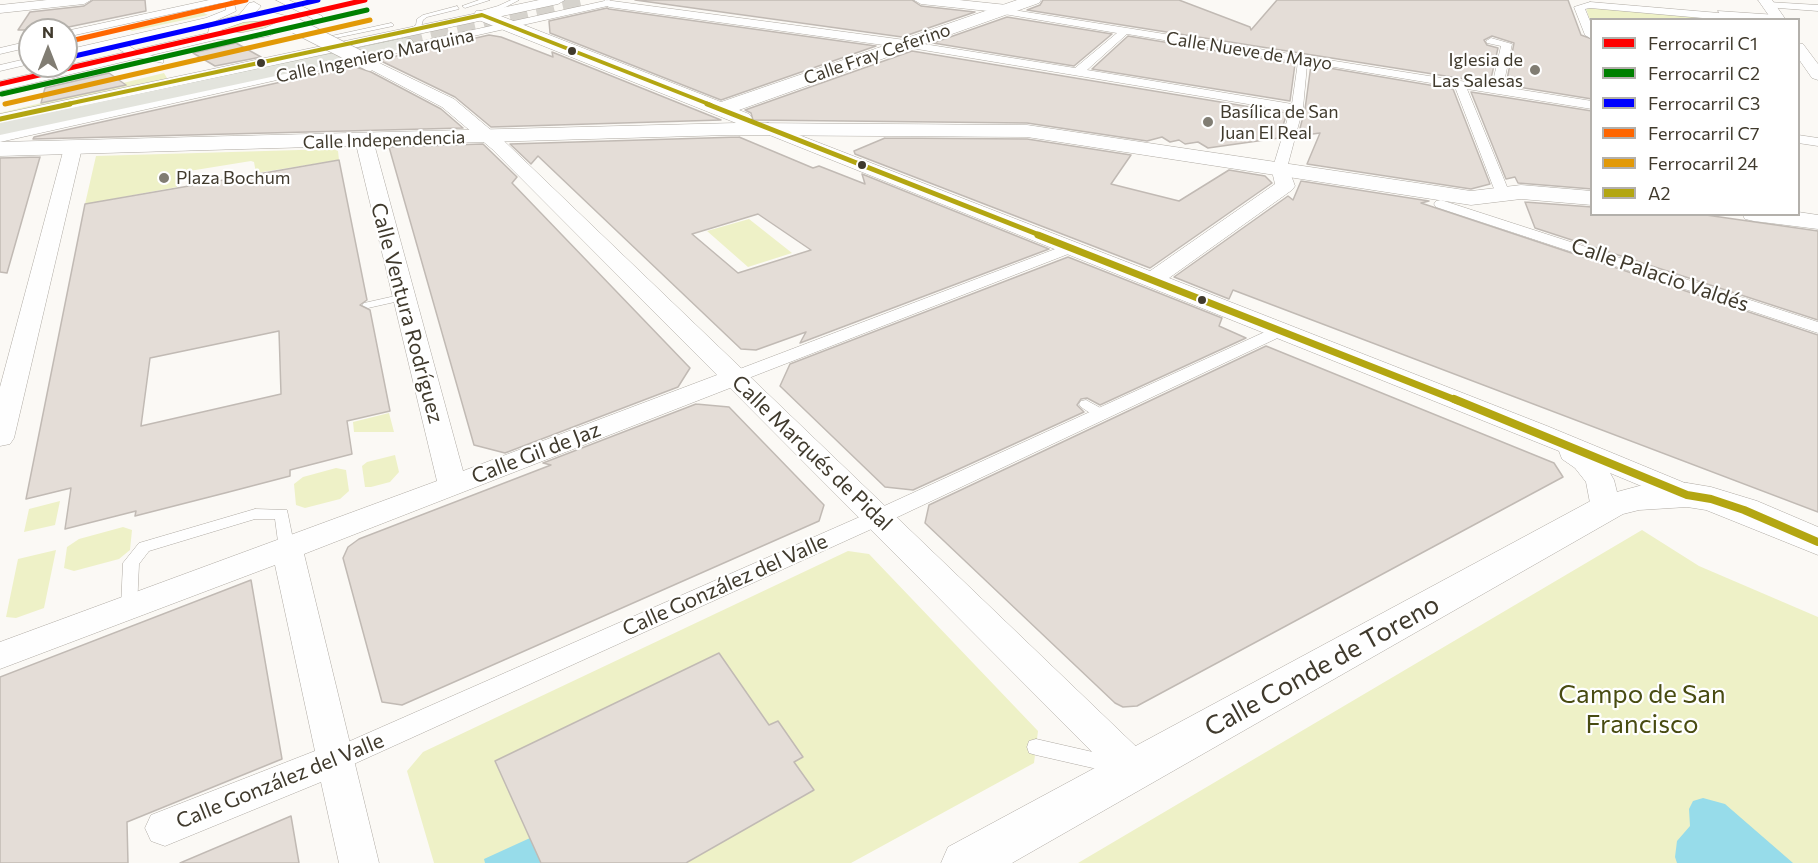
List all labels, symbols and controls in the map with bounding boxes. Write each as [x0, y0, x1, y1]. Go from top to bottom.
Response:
north arrow [18, 18, 78, 78]
legend [1590, 18, 1800, 216]
street label: Calle Fray Ceferino [801, 19, 953, 89]
text: N [42, 22, 54, 41]
street label: Calle Ingeniero Marquina [274, 24, 476, 88]
street label: Calle Nueve de Mayo [1164, 27, 1334, 75]
text: Ferrocarril C1 [1648, 32, 1758, 54]
unlabelled marker [566, 45, 578, 57]
place label: Iglesia de Las Salesas [1432, 49, 1523, 92]
unlabelled marker [255, 57, 267, 69]
text: Ferrocarril C2 [1648, 62, 1760, 84]
marker: Iglesia de Las Salesas [1528, 63, 1542, 77]
text: Ferrocarril C3 [1648, 92, 1760, 114]
place label: Basílica de San Juan El Real [1220, 101, 1338, 144]
marker: Basílica de San Juan El Real [1201, 115, 1215, 129]
text: Ferrocarril C7 [1648, 122, 1759, 144]
street label: Calle Independencia [302, 126, 466, 154]
text: Ferrocarril 24 [1648, 152, 1758, 174]
unlabelled marker [856, 159, 868, 171]
place label: Plaza Bochum [176, 167, 290, 189]
marker: Plaza Bochum [157, 171, 171, 185]
text: A2 [1648, 182, 1670, 204]
street label: Calle Ventura Rodríguez [365, 200, 449, 426]
street label: Calle Palacio Valdés [1568, 233, 1752, 317]
unlabelled marker [1196, 294, 1208, 306]
street label: Calle Marqués de Pidal [727, 370, 897, 536]
street label: Calle Gil de Jaz [468, 417, 604, 489]
street label: Calle González del Valle [619, 528, 831, 642]
street label: Calle Conde de Toreno [1199, 589, 1445, 743]
park label: Campo de San Francisco [1558, 678, 1726, 740]
street label: Calle González del Valle [172, 728, 388, 834]

